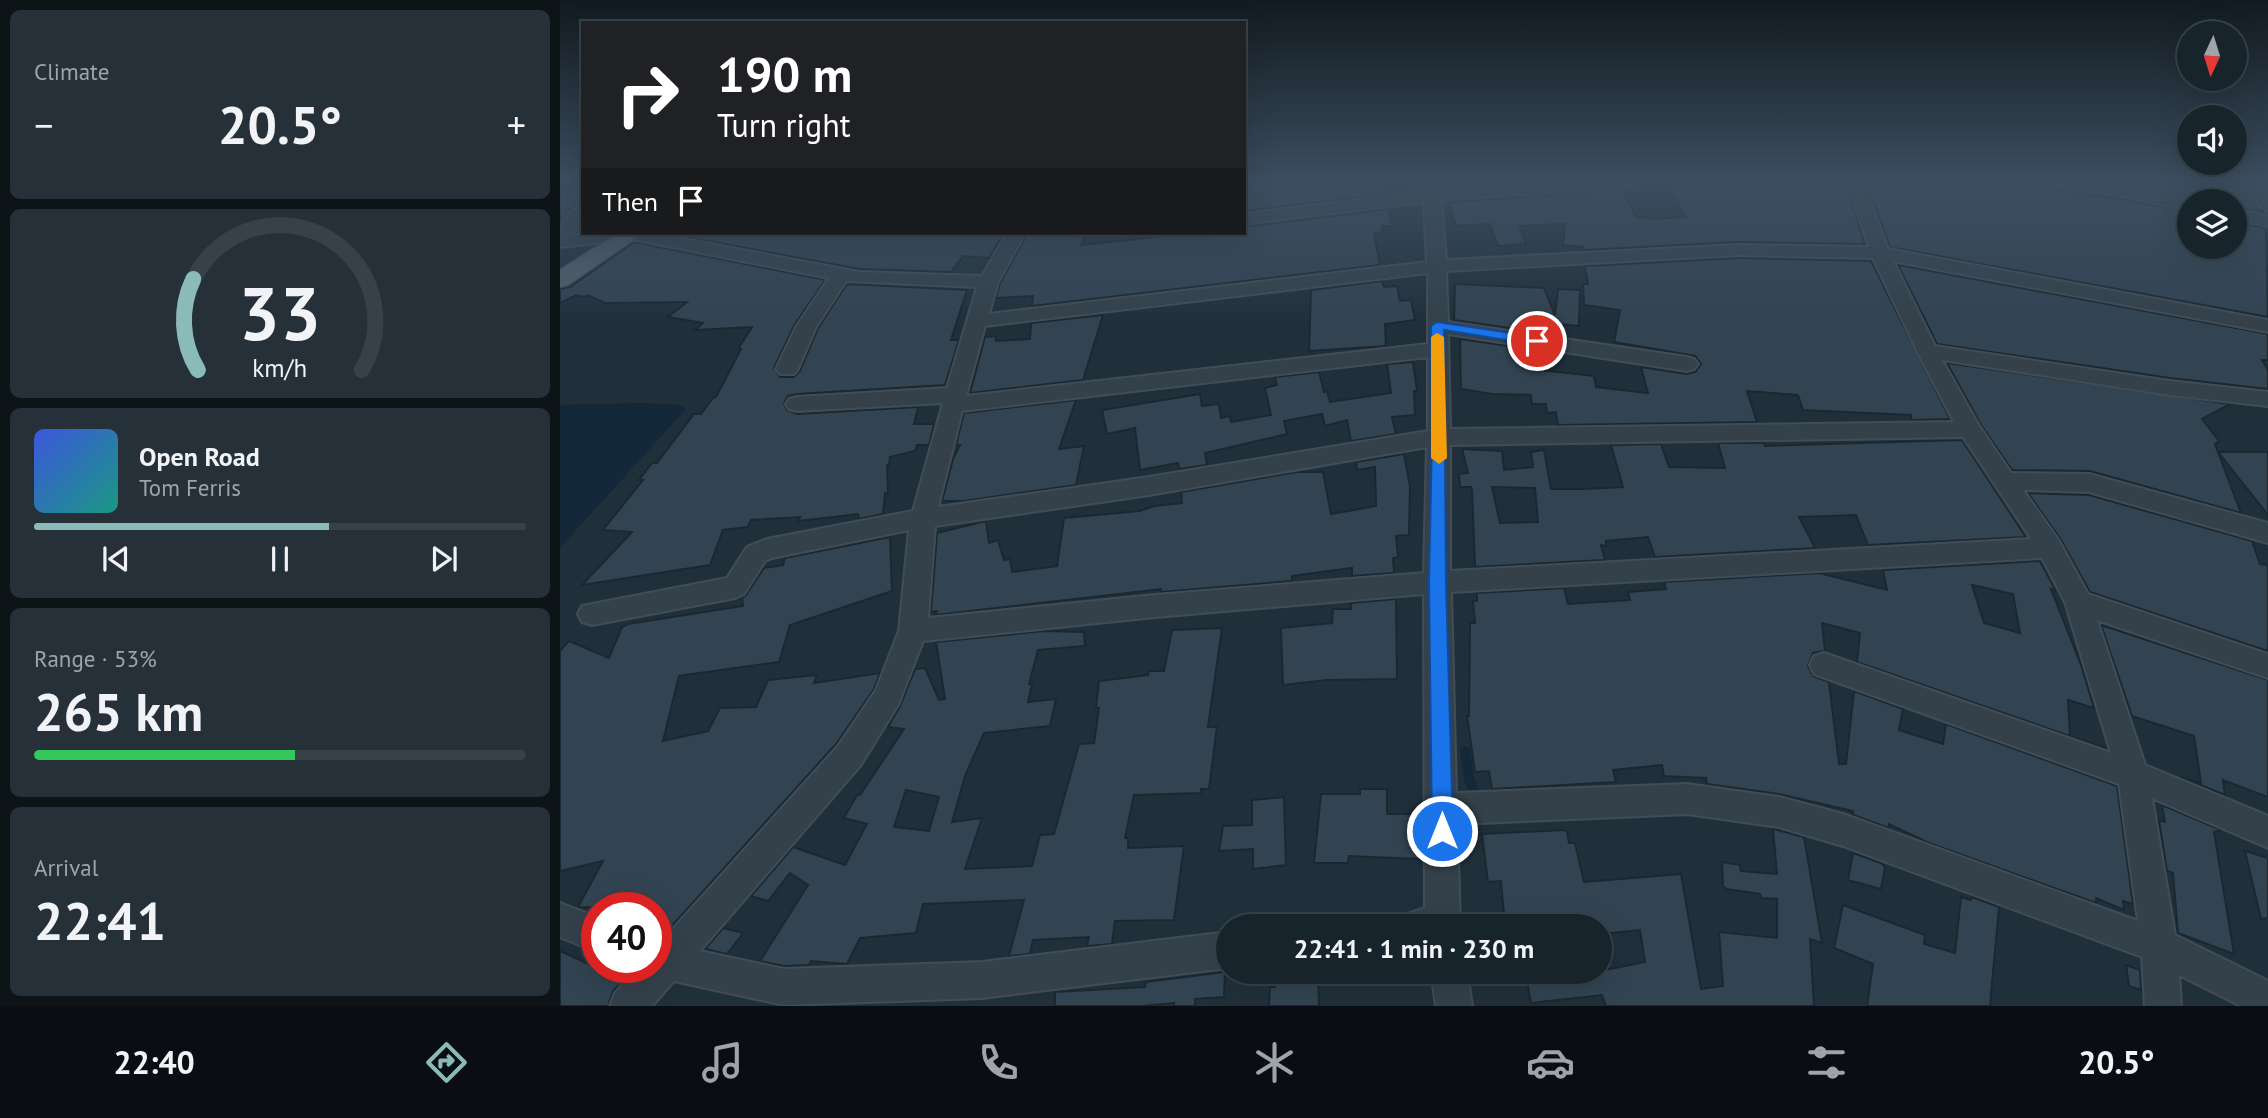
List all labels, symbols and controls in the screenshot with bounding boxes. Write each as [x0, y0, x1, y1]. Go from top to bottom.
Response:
north arrow [2177, 21, 2247, 91]
map controls [2177, 21, 2247, 259]
text: 190 m [717, 42, 852, 106]
icon: right [602, 49, 693, 140]
text: Climate [34, 57, 109, 86]
text: 20.5° [218, 91, 342, 158]
text: − [34, 100, 53, 149]
text: + [507, 100, 526, 149]
text: Turn right [717, 104, 851, 146]
button: sound [2177, 105, 2247, 175]
icon: arrive [672, 182, 710, 220]
text: Then [602, 185, 658, 218]
button: layers [2177, 189, 2247, 259]
text: 33 [239, 266, 321, 360]
pin [1507, 311, 1567, 371]
icon: arrive [1518, 322, 1556, 360]
text: km/h [253, 352, 307, 384]
text: Open Road [139, 440, 260, 473]
text: Tom Ferris [139, 473, 241, 502]
icon: previous [97, 540, 135, 578]
icon: pause [261, 540, 299, 578]
icon: next [425, 540, 463, 578]
text: Range · 53% [34, 644, 157, 673]
text: 265 km [34, 678, 203, 745]
position arrow [1405, 794, 1479, 868]
text: Arrival [34, 853, 98, 882]
text: 22:41 [34, 887, 166, 954]
speed limit sign: 40 [581, 892, 672, 983]
text: 22:41 · 1 min · 230 m [1294, 932, 1534, 965]
icon: directions [422, 1038, 471, 1087]
icon: music [698, 1038, 747, 1087]
icon: phone [974, 1038, 1023, 1087]
icon: climate [1250, 1038, 1299, 1087]
icon: car [1526, 1038, 1575, 1087]
icon: filters [1802, 1038, 1851, 1087]
text: 22:40 [114, 1041, 195, 1083]
text: 20.5° [2078, 1041, 2154, 1083]

